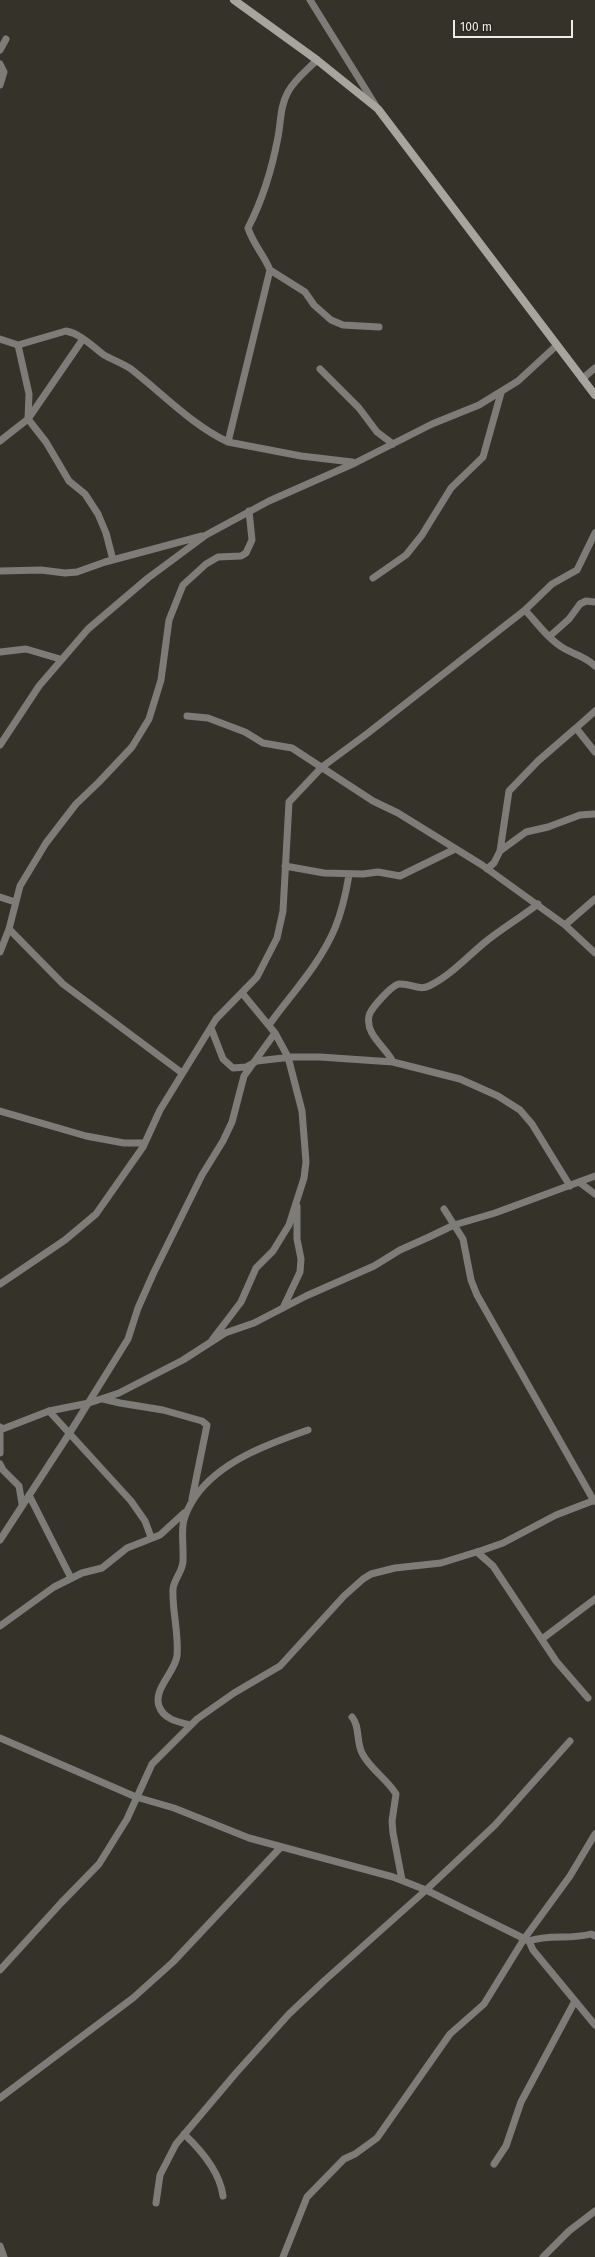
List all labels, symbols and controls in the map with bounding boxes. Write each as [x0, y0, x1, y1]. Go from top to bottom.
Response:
scale bar [455, 12, 575, 38]
text: 100 m [460, 20, 492, 34]

